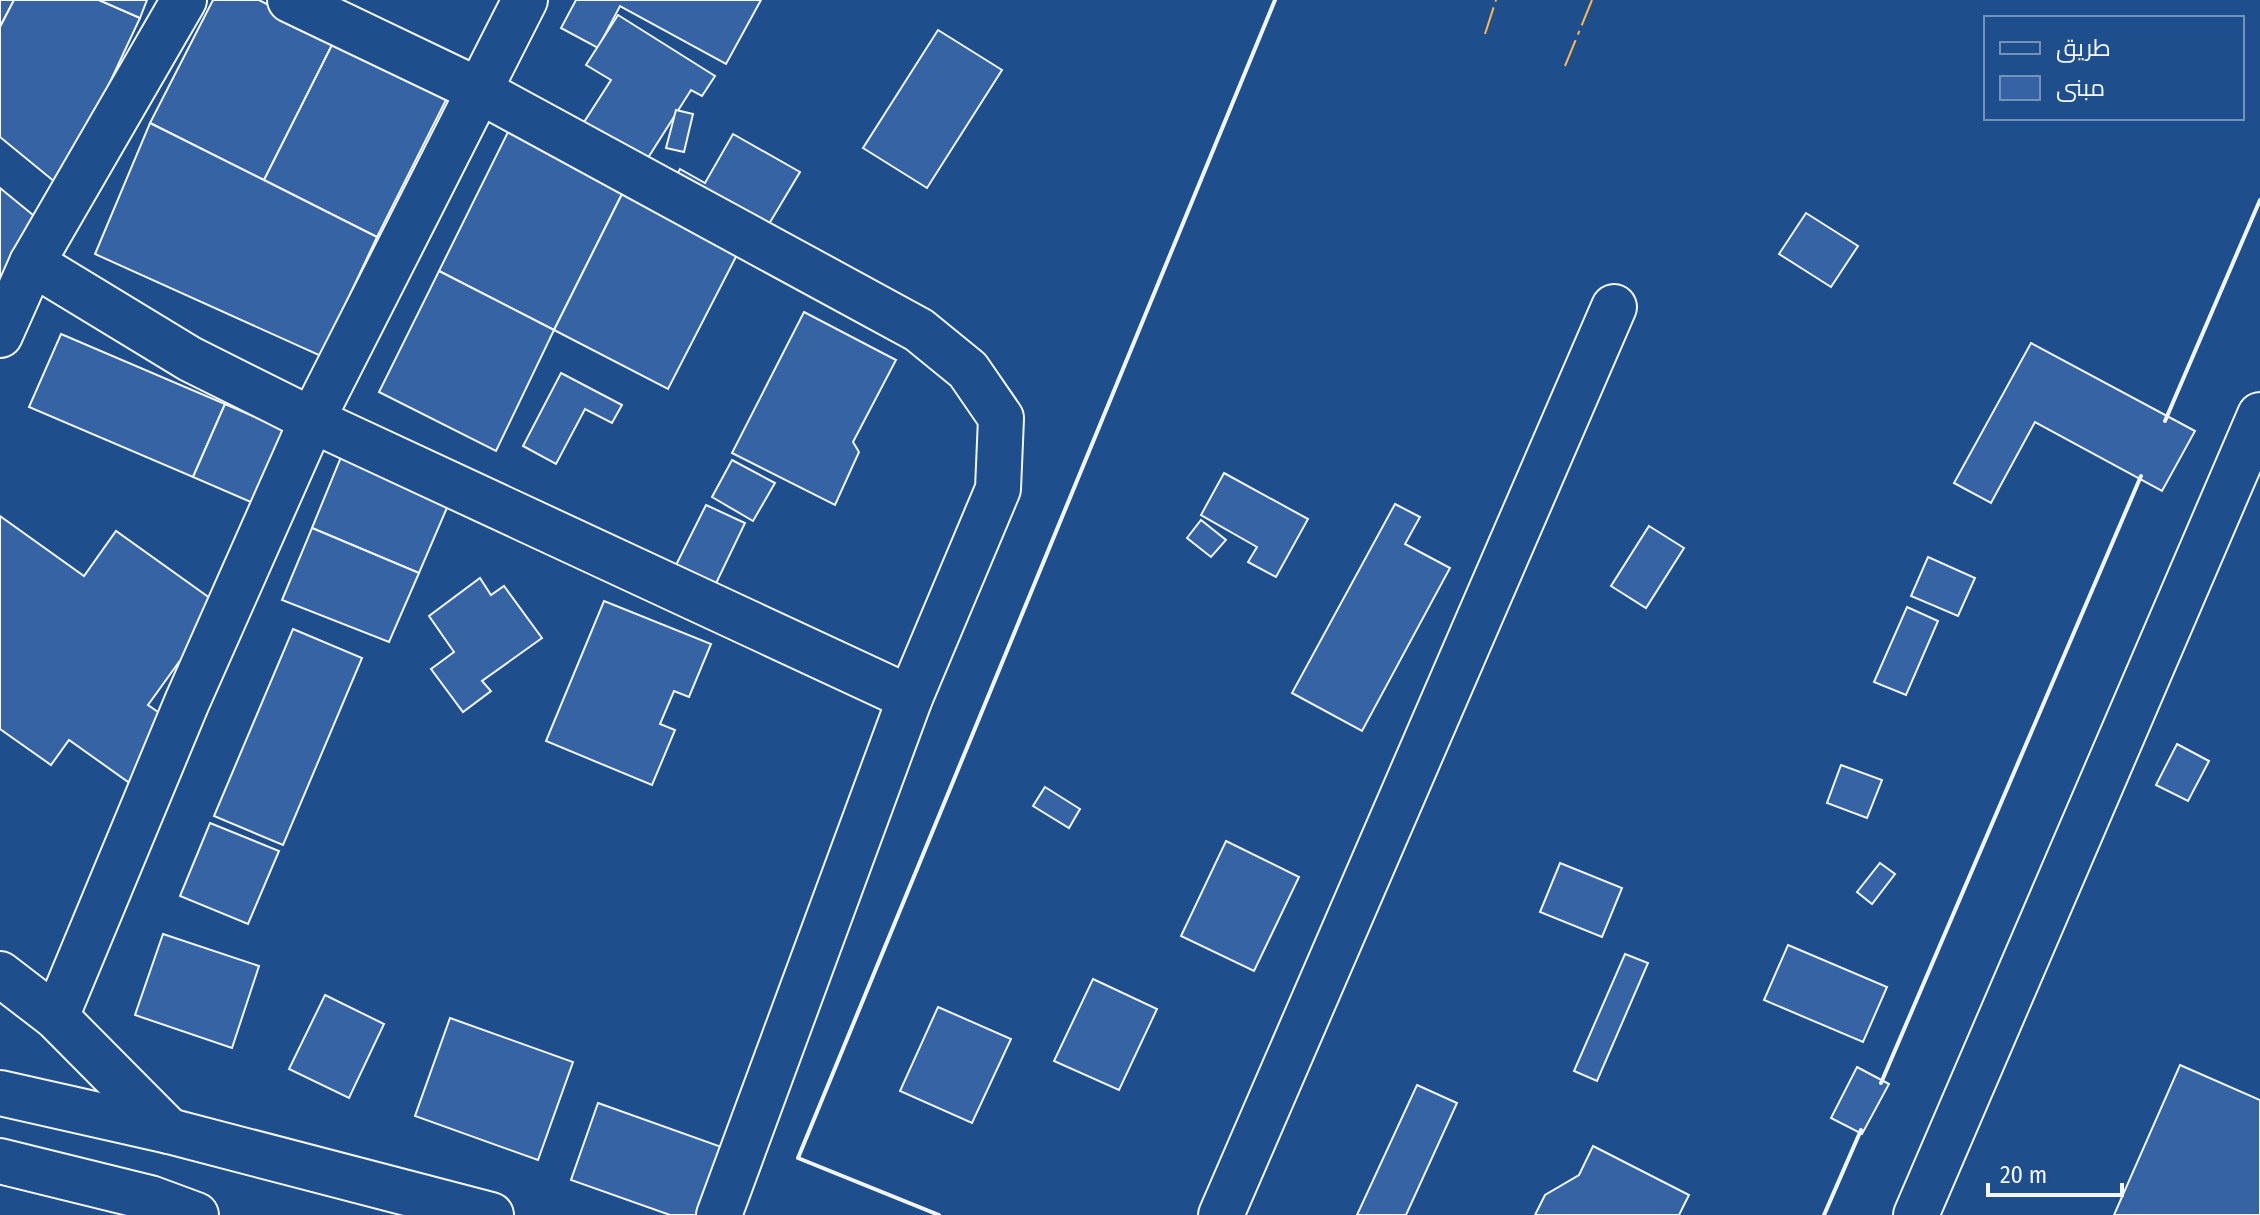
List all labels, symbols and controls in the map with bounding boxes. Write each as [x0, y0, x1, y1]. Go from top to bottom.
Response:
legend [1984, 16, 2244, 120]
text: طريق [2056, 34, 2111, 63]
text: مبنى [2056, 74, 2105, 102]
scale bar [1988, 1147, 2122, 1197]
text: 20 m [2000, 1161, 2047, 1189]

